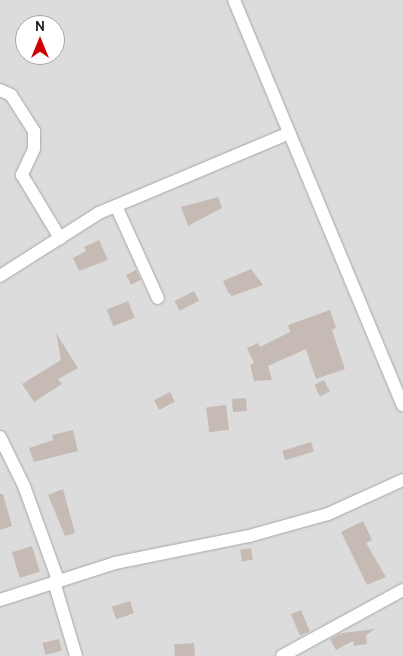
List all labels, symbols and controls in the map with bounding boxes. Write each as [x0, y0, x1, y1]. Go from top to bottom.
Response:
north arrow [15, 15, 65, 65]
text: N [35, 17, 45, 35]

